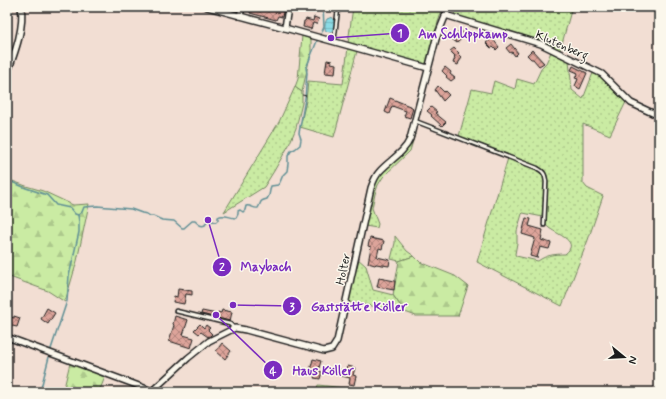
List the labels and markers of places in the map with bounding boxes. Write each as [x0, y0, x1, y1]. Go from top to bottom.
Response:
callout: Am Schlippkamp [390, 21, 516, 46]
callout: Maybach [212, 254, 299, 279]
callout: Gaststätte Köller [282, 294, 415, 319]
callout: Haus Köller [263, 358, 362, 383]

